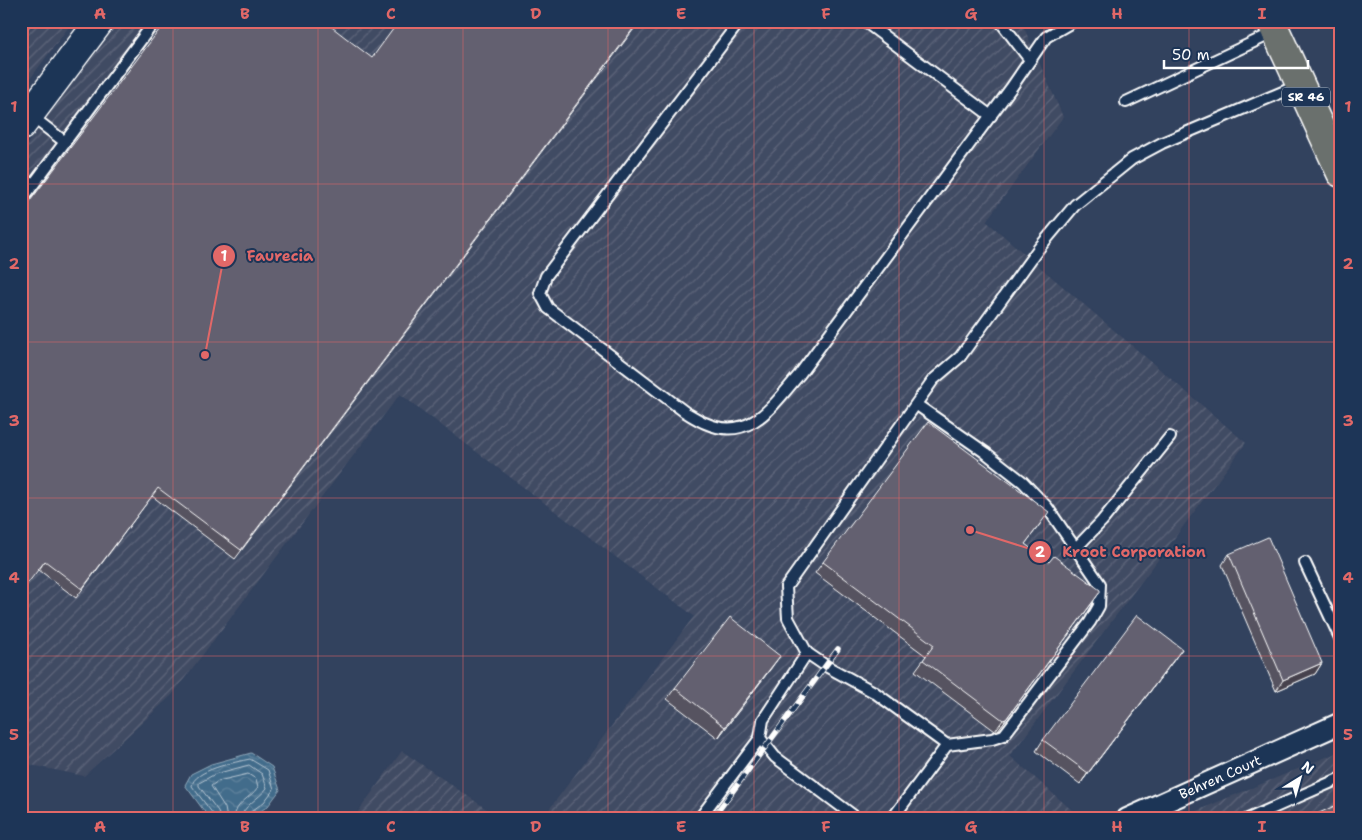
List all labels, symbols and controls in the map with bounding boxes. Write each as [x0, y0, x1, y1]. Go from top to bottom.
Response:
text: A [94, 3, 106, 24]
text: B [240, 3, 250, 24]
text: C [386, 3, 396, 24]
text: D [530, 3, 542, 24]
text: E [676, 3, 686, 24]
text: F [821, 3, 831, 24]
text: G [965, 3, 978, 24]
text: H [1111, 3, 1123, 24]
text: I [1258, 3, 1267, 24]
scale bar [1164, 38, 1308, 70]
text: 50 m [1172, 45, 1210, 65]
road number: SR 46 [1282, 88, 1330, 106]
text: 1 [10, 96, 18, 117]
text: 1 [1344, 96, 1352, 117]
callout: Faurecia [211, 241, 323, 271]
text: 1 [221, 246, 228, 266]
text: Faurecia [247, 246, 314, 266]
text: 2 [8, 253, 20, 274]
text: 2 [1342, 253, 1354, 274]
text: 3 [8, 410, 20, 431]
text: 3 [1342, 410, 1354, 431]
callout: Kroot Corporation [1027, 537, 1216, 567]
text: 2 [1035, 542, 1046, 562]
text: Kroot Corporation [1062, 542, 1206, 562]
text: 4 [8, 567, 20, 588]
text: 4 [1342, 567, 1354, 588]
text: 5 [9, 724, 19, 745]
text: 5 [1343, 724, 1353, 745]
street label: Behren Court [1176, 751, 1264, 803]
north arrow [1274, 752, 1324, 802]
text: N [1298, 757, 1318, 778]
text: A [94, 816, 106, 837]
text: B [240, 816, 250, 837]
text: C [386, 816, 396, 837]
text: D [530, 816, 542, 837]
text: E [676, 816, 686, 837]
text: F [821, 816, 831, 837]
text: G [965, 816, 978, 837]
text: H [1111, 816, 1123, 837]
text: I [1258, 816, 1267, 837]

